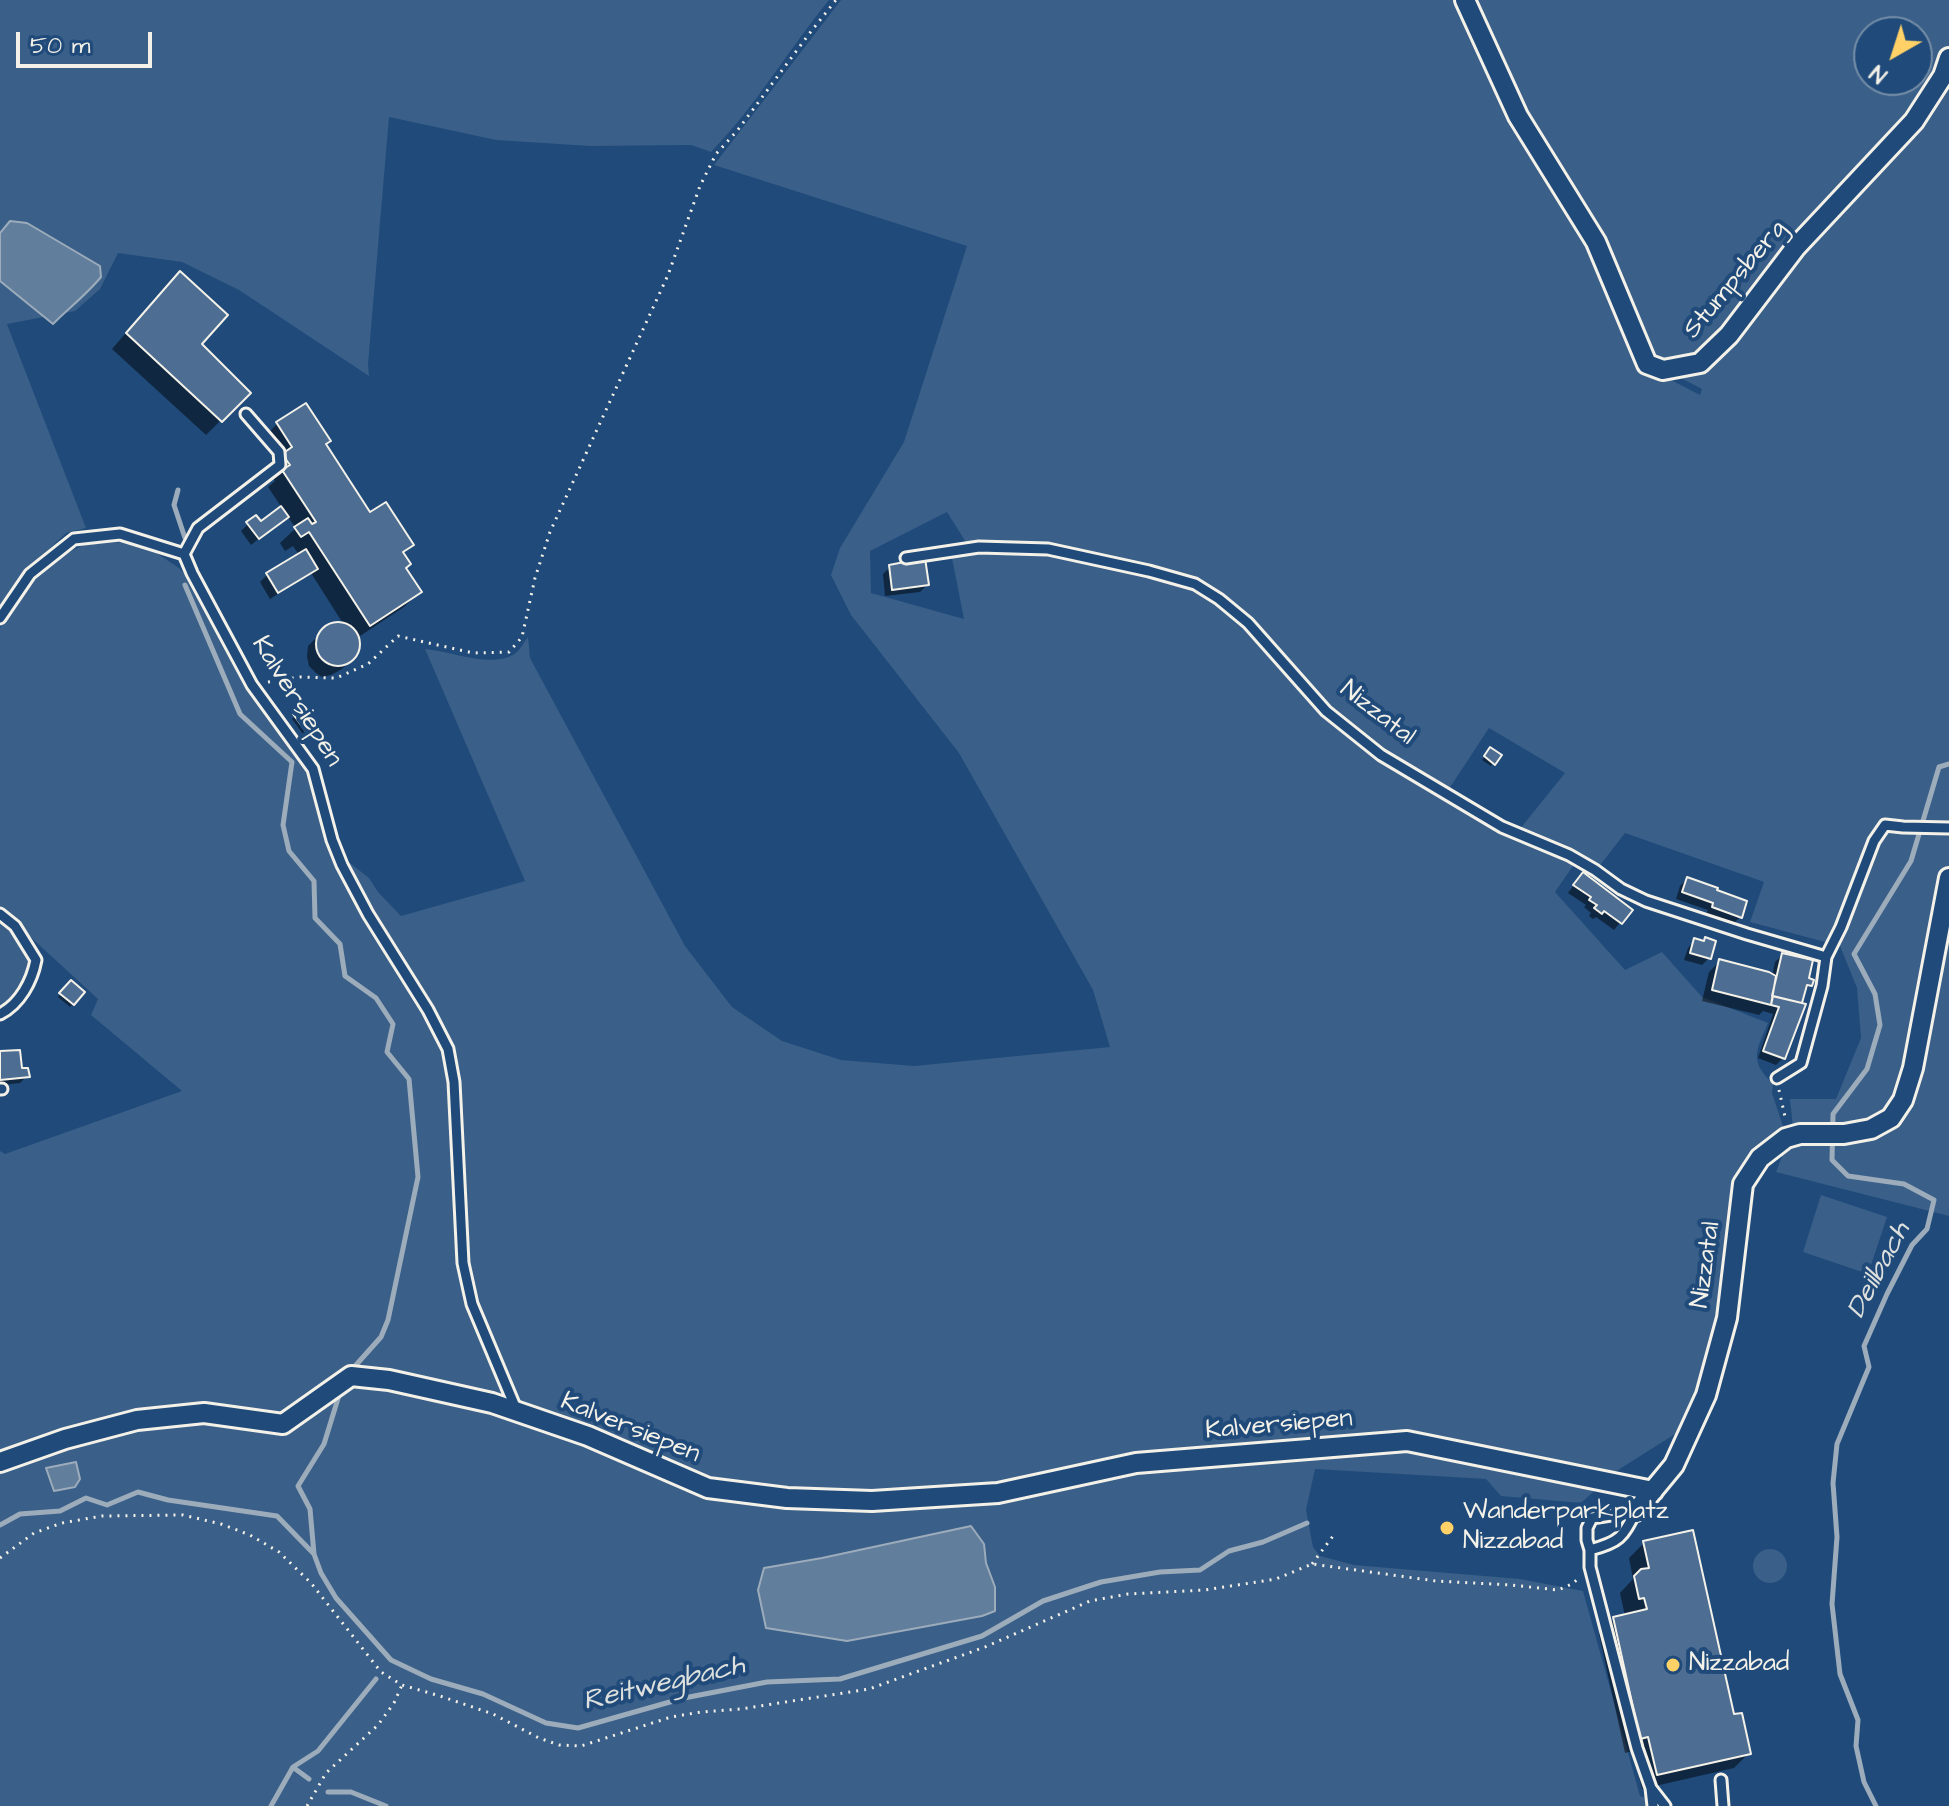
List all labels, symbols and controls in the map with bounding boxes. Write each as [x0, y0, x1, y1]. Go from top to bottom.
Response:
scale bar [20, 16, 156, 66]
north arrow [1853, 16, 1933, 96]
text: 50 m [30, 29, 90, 63]
text: N [1864, 57, 1894, 90]
street label: Stumpsberg [1678, 215, 1794, 345]
street label: Kalversiepen [244, 631, 348, 773]
street label: Nizzatal [1333, 675, 1421, 753]
water label: Deilbach [1841, 1217, 1919, 1325]
street label: Nizzatal [1685, 1220, 1729, 1310]
street label: Kalversiepen [556, 1387, 704, 1471]
street label: Kalversiepen [1204, 1404, 1354, 1448]
place label: Wanderparkplatz Nizzabad [1463, 1497, 1669, 1558]
marker: Wanderparkplatz Nizzabad [1438, 1519, 1456, 1537]
place label: Nizzabad [1689, 1649, 1789, 1681]
water label: Reitwegbach [580, 1650, 748, 1720]
marker: Nizzabad [1664, 1656, 1682, 1674]

